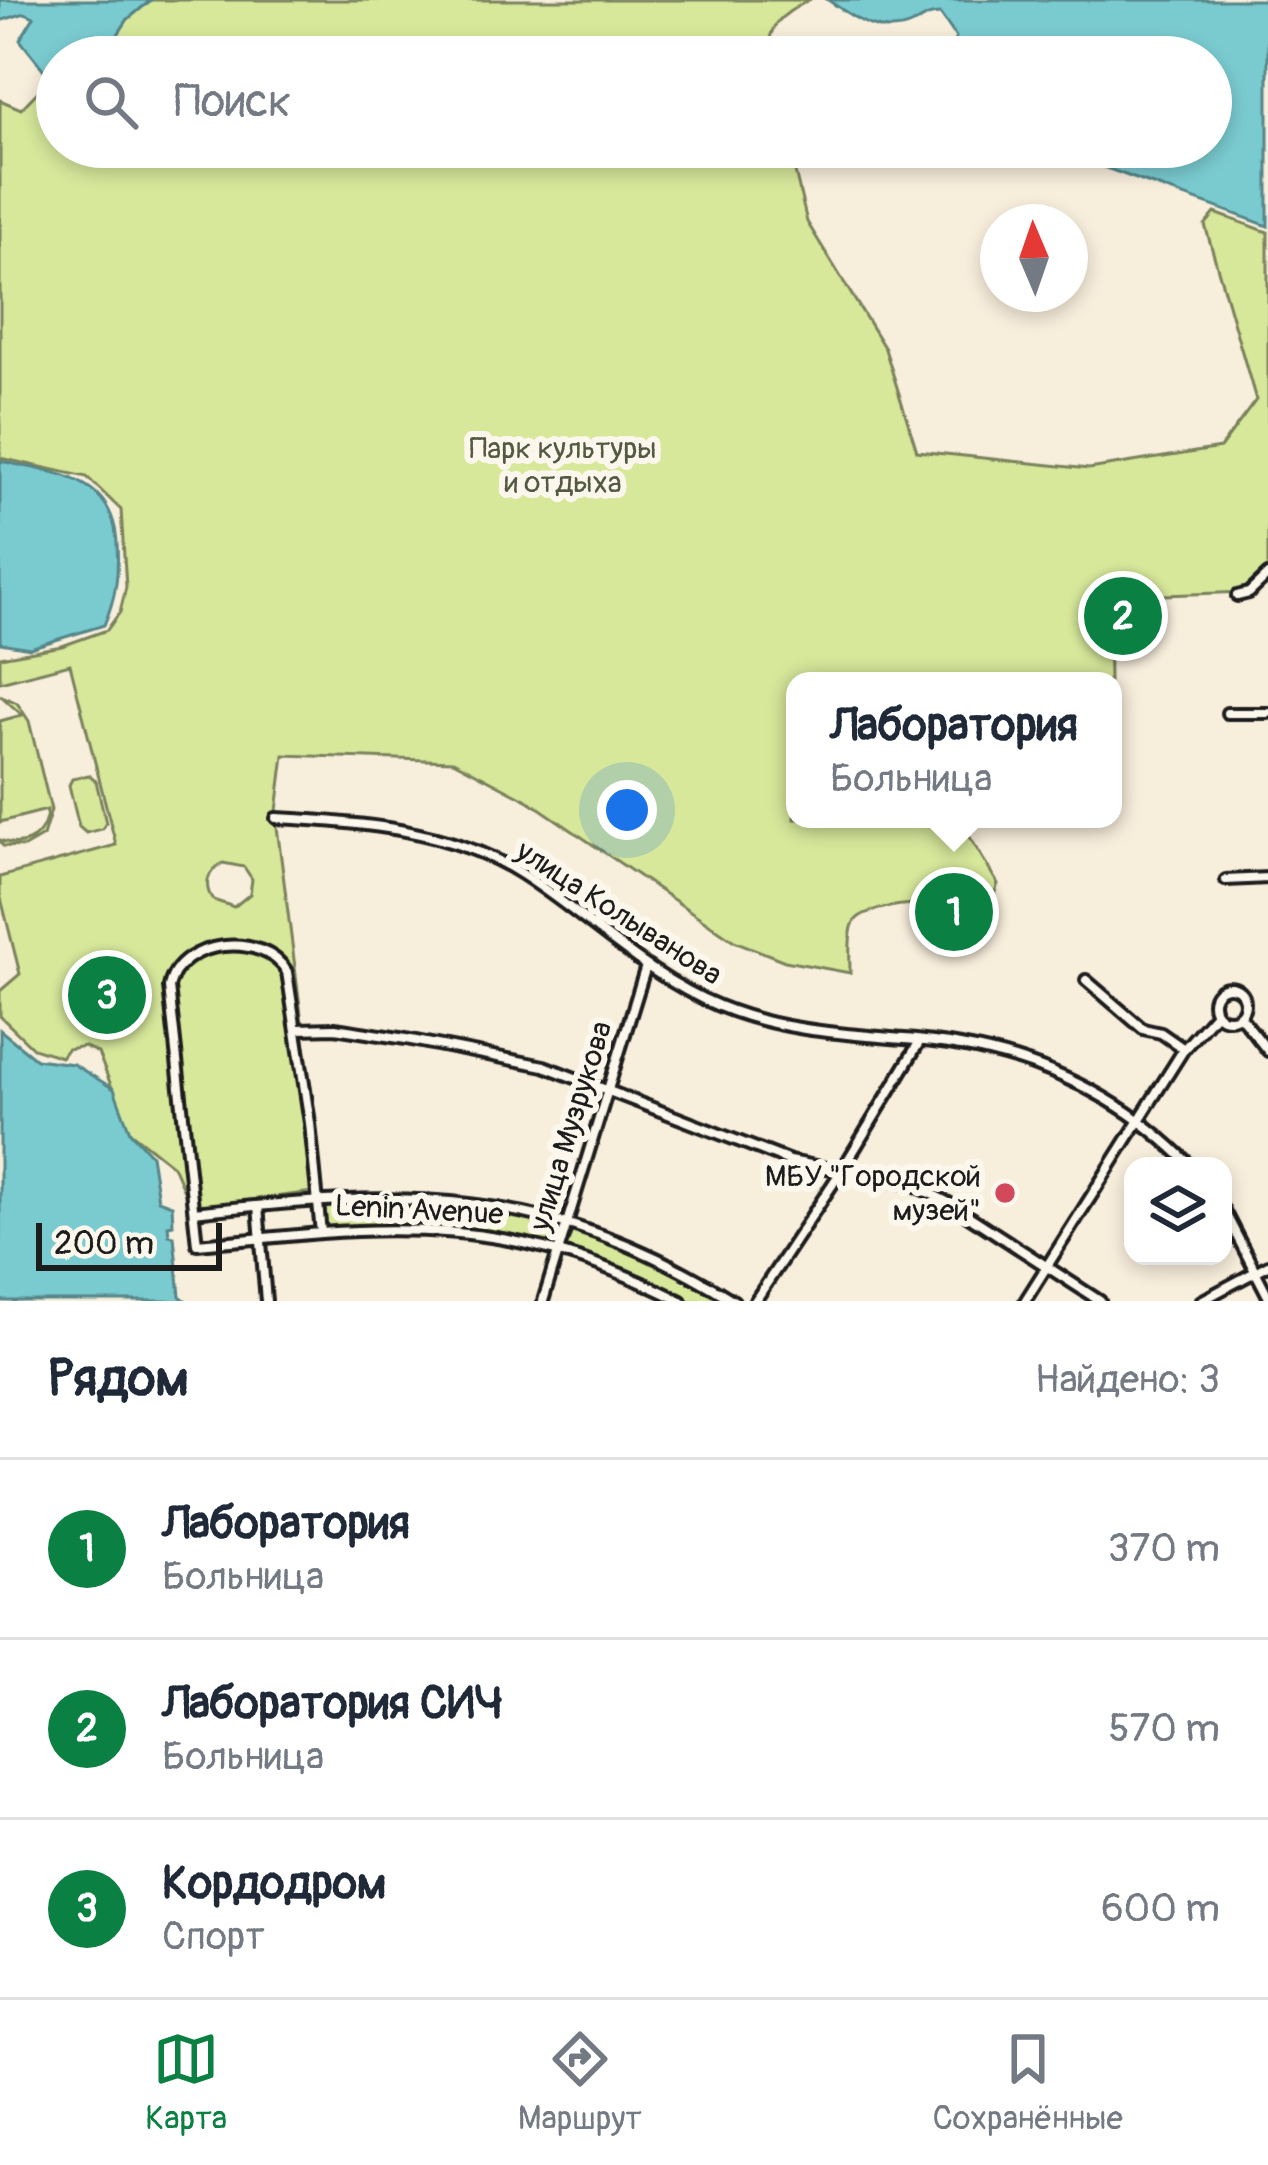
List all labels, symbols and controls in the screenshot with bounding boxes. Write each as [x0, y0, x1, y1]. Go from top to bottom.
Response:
search box [36, 36, 1232, 168]
icon: search [78, 69, 144, 135]
text: Поиск [174, 74, 291, 130]
north arrow [980, 204, 1088, 312]
park label: Парк культуры и отдыха [469, 430, 657, 501]
pin: 2 [1084, 571, 1162, 661]
popup [786, 672, 1122, 828]
text: Лаборатория [830, 698, 1078, 754]
text: Больница [830, 754, 992, 803]
your location [597, 780, 657, 840]
street label: улица Колыванова [508, 832, 729, 993]
pin: 1 [915, 867, 993, 957]
pin: 3 [68, 950, 146, 1040]
street label: улица Музрукова [521, 1017, 620, 1236]
map controls [1124, 1157, 1232, 1265]
button: layers [1124, 1157, 1232, 1265]
place label: МБУ "Городской музей" [765, 1158, 981, 1229]
marker: МБУ "Городской музей" [992, 1180, 1018, 1206]
street label: Lenin Avenue [334, 1187, 504, 1233]
scale bar [36, 1217, 222, 1270]
text: 200 m [54, 1223, 154, 1264]
text: Рядом [48, 1347, 189, 1411]
text: Найдено: 3 [1035, 1355, 1220, 1404]
text: Лаборатория [162, 1496, 410, 1552]
text: 1 [79, 1524, 95, 1573]
text: 370 m [1108, 1524, 1220, 1573]
text: Больница [162, 1552, 324, 1601]
text: Лаборатория СИЧ [162, 1676, 501, 1732]
text: 2 [76, 1704, 98, 1753]
text: 570 m [1108, 1704, 1220, 1753]
text: Больница [162, 1732, 324, 1781]
text: Кордодром [162, 1856, 387, 1912]
text: 3 [76, 1884, 98, 1933]
text: 600 m [1101, 1884, 1220, 1933]
text: Спорт [162, 1912, 265, 1961]
tab: Карта [145, 2026, 227, 2139]
tab: Маршрут [518, 2026, 642, 2139]
tab: Сохранённые [932, 2026, 1123, 2139]

